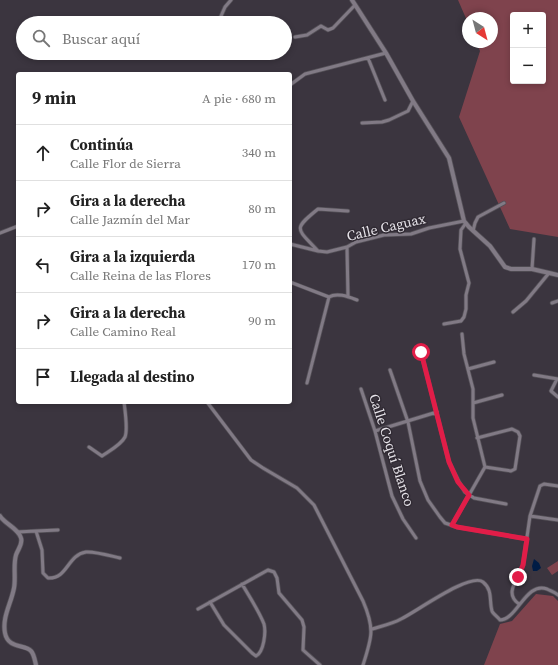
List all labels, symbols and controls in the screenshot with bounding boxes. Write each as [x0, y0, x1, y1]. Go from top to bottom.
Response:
north arrow [462, 12, 498, 48]
map controls [510, 12, 546, 84]
button: + [510, 12, 546, 48]
search box [16, 16, 292, 60]
icon: search [30, 27, 52, 49]
text: Buscar aquí [62, 28, 140, 49]
button: − [510, 48, 546, 84]
text: 9 min [32, 86, 76, 110]
text: A pie · 680 m [202, 90, 276, 107]
text: Continúa [70, 134, 133, 155]
icon: ahead [32, 142, 54, 164]
text: 340 m [242, 144, 276, 161]
text: Calle Flor de Sierra [70, 155, 181, 172]
text: Gira a la derecha [70, 190, 185, 211]
icon: right [32, 198, 54, 220]
text: 80 m [248, 200, 276, 217]
street label: Calle Caguax [345, 208, 428, 246]
text: Calle Jazmín del Mar [70, 211, 190, 228]
text: Gira a la izquierda [70, 246, 195, 267]
icon: left [32, 254, 54, 276]
text: 170 m [242, 256, 276, 273]
text: Calle Reina de las Flores [70, 267, 211, 284]
text: Gira a la derecha [70, 302, 185, 323]
icon: right [32, 310, 54, 332]
text: 90 m [248, 312, 276, 329]
text: Calle Camino Real [70, 323, 176, 340]
route start [412, 343, 430, 361]
icon: arrive [32, 366, 54, 388]
text: Llegada al destino [70, 366, 195, 387]
street label: Calle Coquí Blanco [364, 391, 420, 509]
route end [509, 568, 527, 586]

